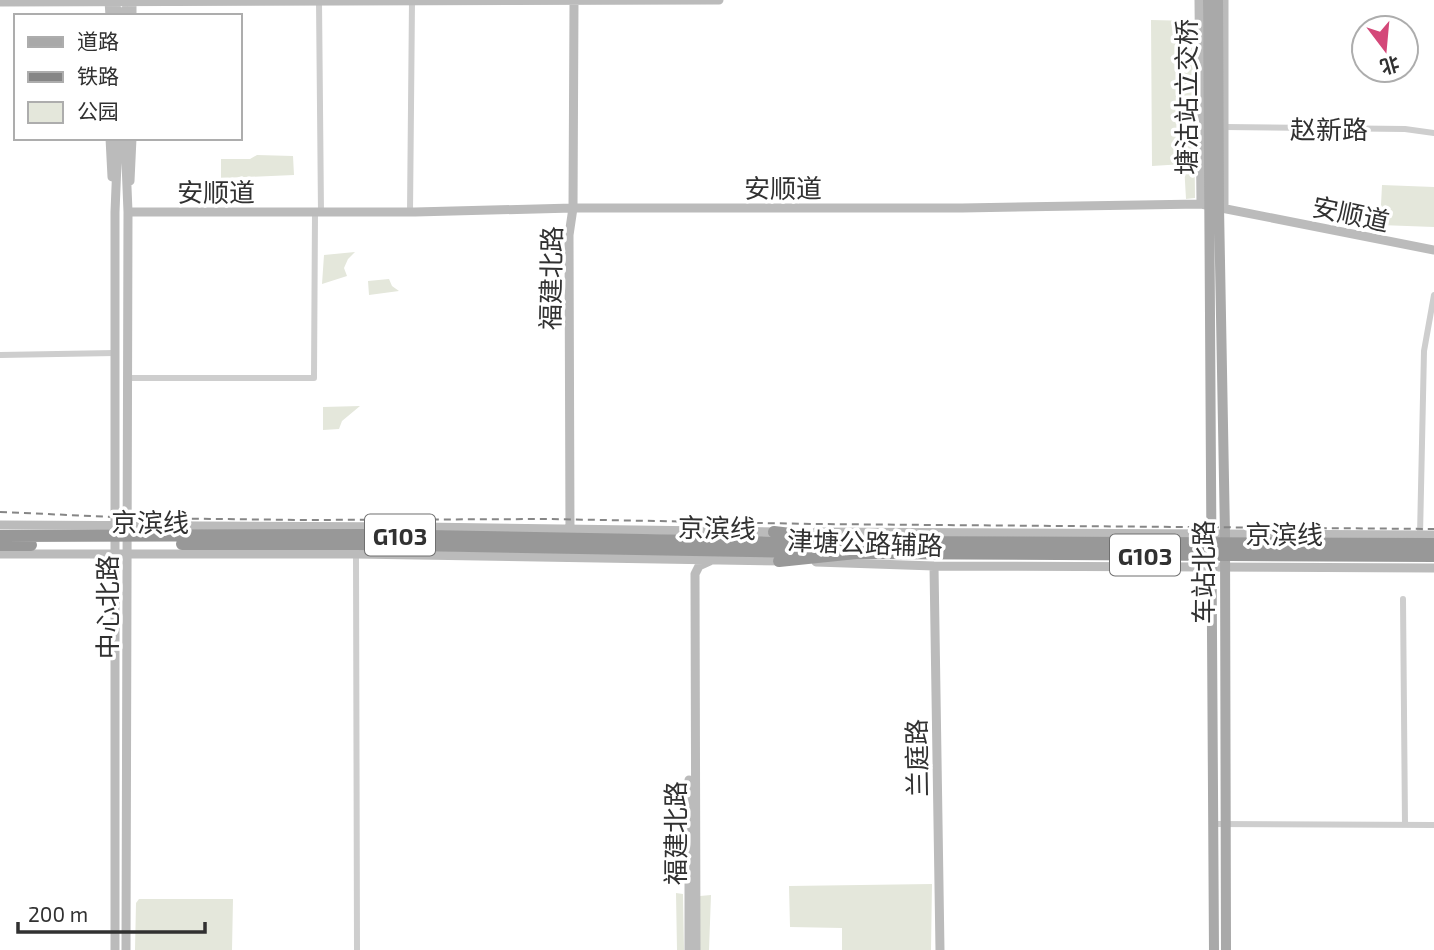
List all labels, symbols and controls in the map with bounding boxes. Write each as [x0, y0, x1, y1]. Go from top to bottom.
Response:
legend [14, 14, 242, 140]
north arrow [1350, 14, 1420, 84]
street label: 塘沽站立交桥 [1170, 19, 1201, 175]
text: 道路 [77, 28, 119, 53]
text: 北 [1378, 52, 1402, 79]
text: 铁路 [77, 63, 119, 88]
text: 公园 [77, 98, 119, 123]
street label: 赵新路 [1290, 113, 1368, 144]
street label: 安顺道 [744, 172, 822, 203]
street label: 安顺道 [177, 176, 255, 207]
street label: 安顺道 [1310, 190, 1392, 236]
street label: 福建北路 [534, 226, 566, 330]
street label: 京滨线 [111, 506, 189, 537]
street label: 京滨线 [678, 511, 756, 543]
road number: G103 [365, 514, 435, 556]
street label: 京滨线 [1245, 518, 1323, 549]
street label: 车站北路 [1187, 520, 1218, 624]
street label: 津塘公路辅路 [786, 524, 944, 560]
road number: G103 [1110, 534, 1180, 576]
street label: 中心北路 [91, 555, 122, 659]
street label: 兰庭路 [900, 719, 932, 797]
street label: 福建北路 [659, 781, 690, 885]
scale bar [18, 890, 205, 934]
text: 200 m [28, 901, 88, 926]

